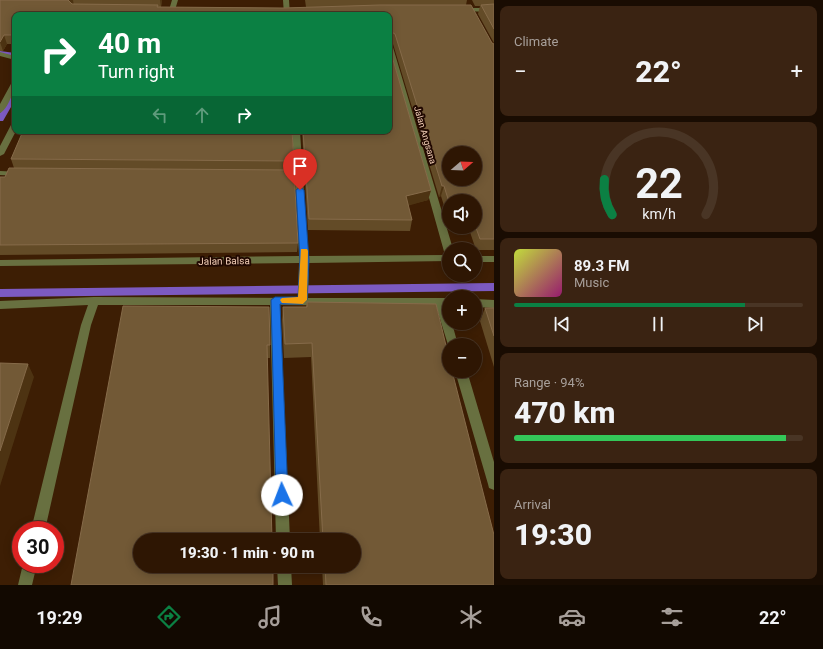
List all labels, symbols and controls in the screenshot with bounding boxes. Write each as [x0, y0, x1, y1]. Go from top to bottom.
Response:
text: 40 m [98, 27, 161, 60]
icon: right [32, 28, 84, 80]
text: Climate [514, 34, 558, 49]
text: 22° [635, 54, 682, 89]
text: − [514, 59, 527, 84]
text: + [791, 59, 803, 84]
text: Turn right [98, 61, 175, 82]
icon: left [149, 104, 171, 126]
icon: ahead [191, 104, 213, 126]
icon: right [233, 104, 255, 126]
street label: Jalan Angsana [412, 105, 438, 165]
north arrow [442, 146, 482, 186]
map controls [442, 146, 482, 378]
pin [283, 149, 317, 190]
icon: arrive [289, 155, 311, 177]
text: 22 [635, 158, 682, 207]
button: sound [442, 194, 482, 234]
text: km/h [642, 205, 675, 221]
button: search [442, 242, 482, 282]
street label: Jalan Balsa [198, 255, 250, 267]
text: 89.3 FM [574, 257, 629, 275]
text: Music [574, 275, 609, 290]
button: + [442, 290, 482, 330]
icon: previous [551, 313, 573, 335]
icon: pause [647, 313, 669, 335]
icon: next [744, 313, 766, 335]
button: − [442, 338, 482, 378]
text: Range · 94% [514, 375, 584, 390]
text: 470 km [514, 395, 616, 430]
position arrow [261, 474, 303, 516]
text: Arrival [514, 497, 551, 512]
text: 19:30 [514, 517, 592, 552]
speed limit sign: 30 [12, 521, 64, 573]
text: 19:30 · 1 min · 90 m [179, 544, 315, 562]
icon: directions [155, 603, 183, 631]
icon: music [256, 603, 284, 631]
icon: phone [357, 603, 385, 631]
icon: climate [457, 603, 485, 631]
icon: car [558, 603, 586, 631]
icon: filters [658, 603, 686, 631]
text: 19:29 [36, 607, 83, 628]
text: 22° [759, 607, 787, 628]

